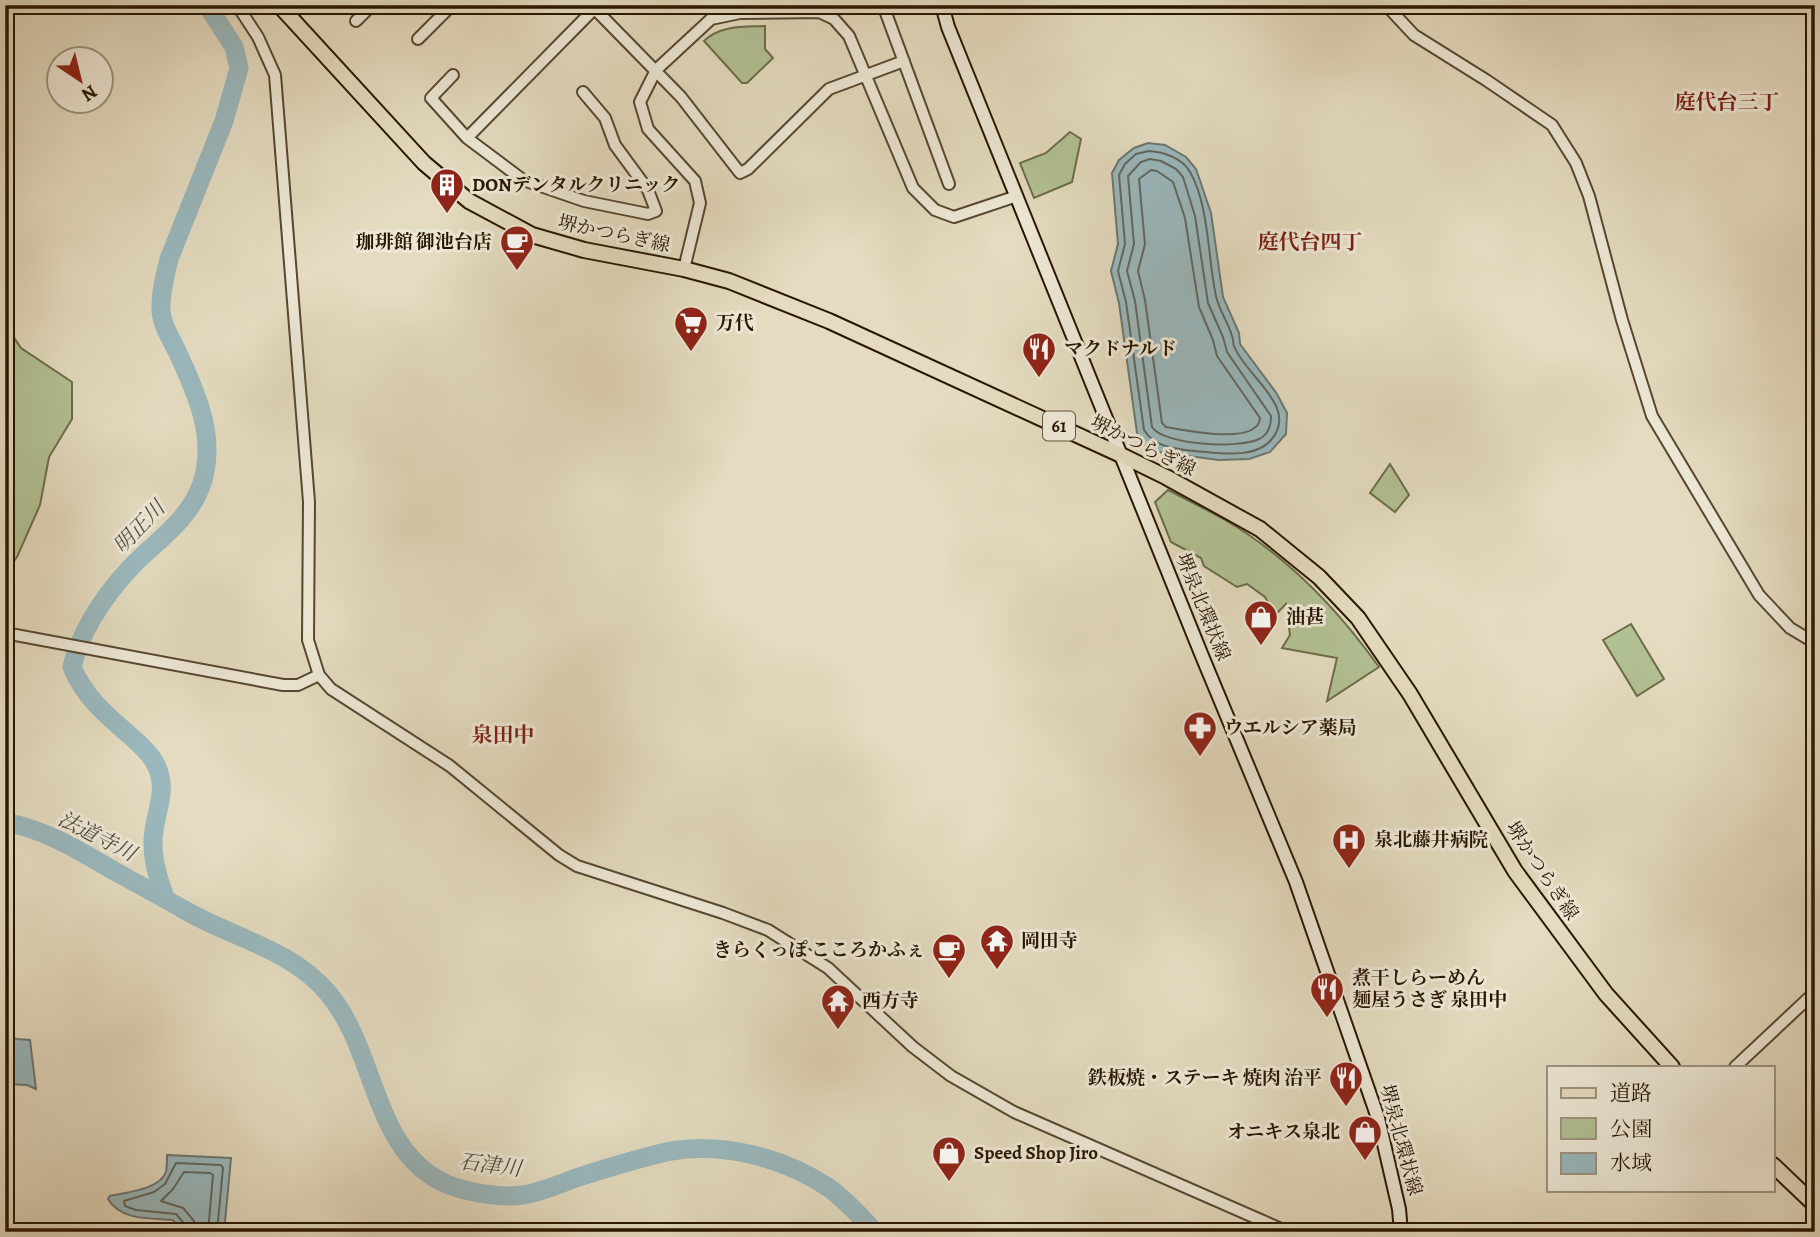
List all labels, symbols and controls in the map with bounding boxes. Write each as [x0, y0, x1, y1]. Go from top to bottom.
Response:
north arrow [46, 46, 116, 116]
text: N [76, 78, 102, 108]
district label: 庭代台三丁 [1675, 88, 1780, 116]
building icon: DONデンタルクリニック [428, 166, 466, 215]
place label: DONデンタルクリニック [472, 172, 680, 198]
street label: 堺かつらぎ線 [556, 209, 672, 259]
cafe icon: 珈琲館 御池台店 [498, 223, 536, 272]
district label: 庭代台四丁 [1258, 228, 1363, 256]
place label: 珈琲館 御池台店 [356, 229, 492, 255]
supermarket icon: 万代 [672, 304, 710, 353]
place label: 万代 [716, 310, 754, 336]
restaurant icon: マクドナルド [1020, 330, 1058, 379]
place label: マクドナルド [1064, 336, 1177, 362]
street label: 堺かつらぎ線 [1086, 409, 1200, 483]
road number: 61 [1043, 412, 1075, 440]
water label: 明正川 [107, 493, 172, 559]
street label: 堺泉北環状線 [1170, 549, 1236, 665]
shop icon: 油甚 [1242, 598, 1280, 647]
place label: 油甚 [1286, 604, 1324, 630]
pharmacy icon: ウエルシア薬局 [1181, 709, 1219, 758]
place label: ウエルシア薬局 [1224, 715, 1357, 741]
district label: 泉田中 [472, 721, 535, 749]
water label: 法道寺川 [53, 804, 143, 868]
street label: 堺かつらぎ線 [1499, 816, 1585, 926]
hospital icon: 泉北藤井病院 [1330, 821, 1368, 870]
place label: 泉北藤井病院 [1374, 827, 1488, 853]
temple icon: 岡田寺 [978, 922, 1016, 971]
place label: 岡田寺 [1021, 928, 1078, 954]
cafe icon: きらくっぽ こころかふぇ [930, 931, 968, 980]
place label: きらくっぽ こころかふぇ [713, 937, 925, 963]
place label: 煮干しらーめん 麺屋うさぎ 泉田中 [1352, 965, 1507, 1013]
restaurant icon: 煮干しらーめん 麺屋うさぎ 泉田中 [1308, 970, 1346, 1019]
temple icon: 西方寺 [819, 982, 857, 1031]
place label: 西方寺 [862, 988, 919, 1014]
restaurant icon: 鉄板焼・ステーキ 焼肉 治平 [1327, 1059, 1365, 1108]
place label: 鉄板焼・ステーキ 焼肉 治平 [1088, 1065, 1322, 1091]
legend [1547, 1066, 1774, 1192]
text: 道路 [1610, 1079, 1652, 1107]
street label: 堺泉北環状線 [1374, 1082, 1428, 1198]
shop icon: オニキス泉北 [1346, 1113, 1384, 1162]
text: 公園 [1610, 1115, 1652, 1143]
place label: オニキス泉北 [1227, 1119, 1340, 1145]
shop icon: Speed Shop Jiro [930, 1134, 968, 1183]
place label: Speed Shop Jiro [974, 1140, 1098, 1166]
water label: 石津川 [457, 1147, 525, 1183]
text: 水域 [1610, 1149, 1652, 1177]

